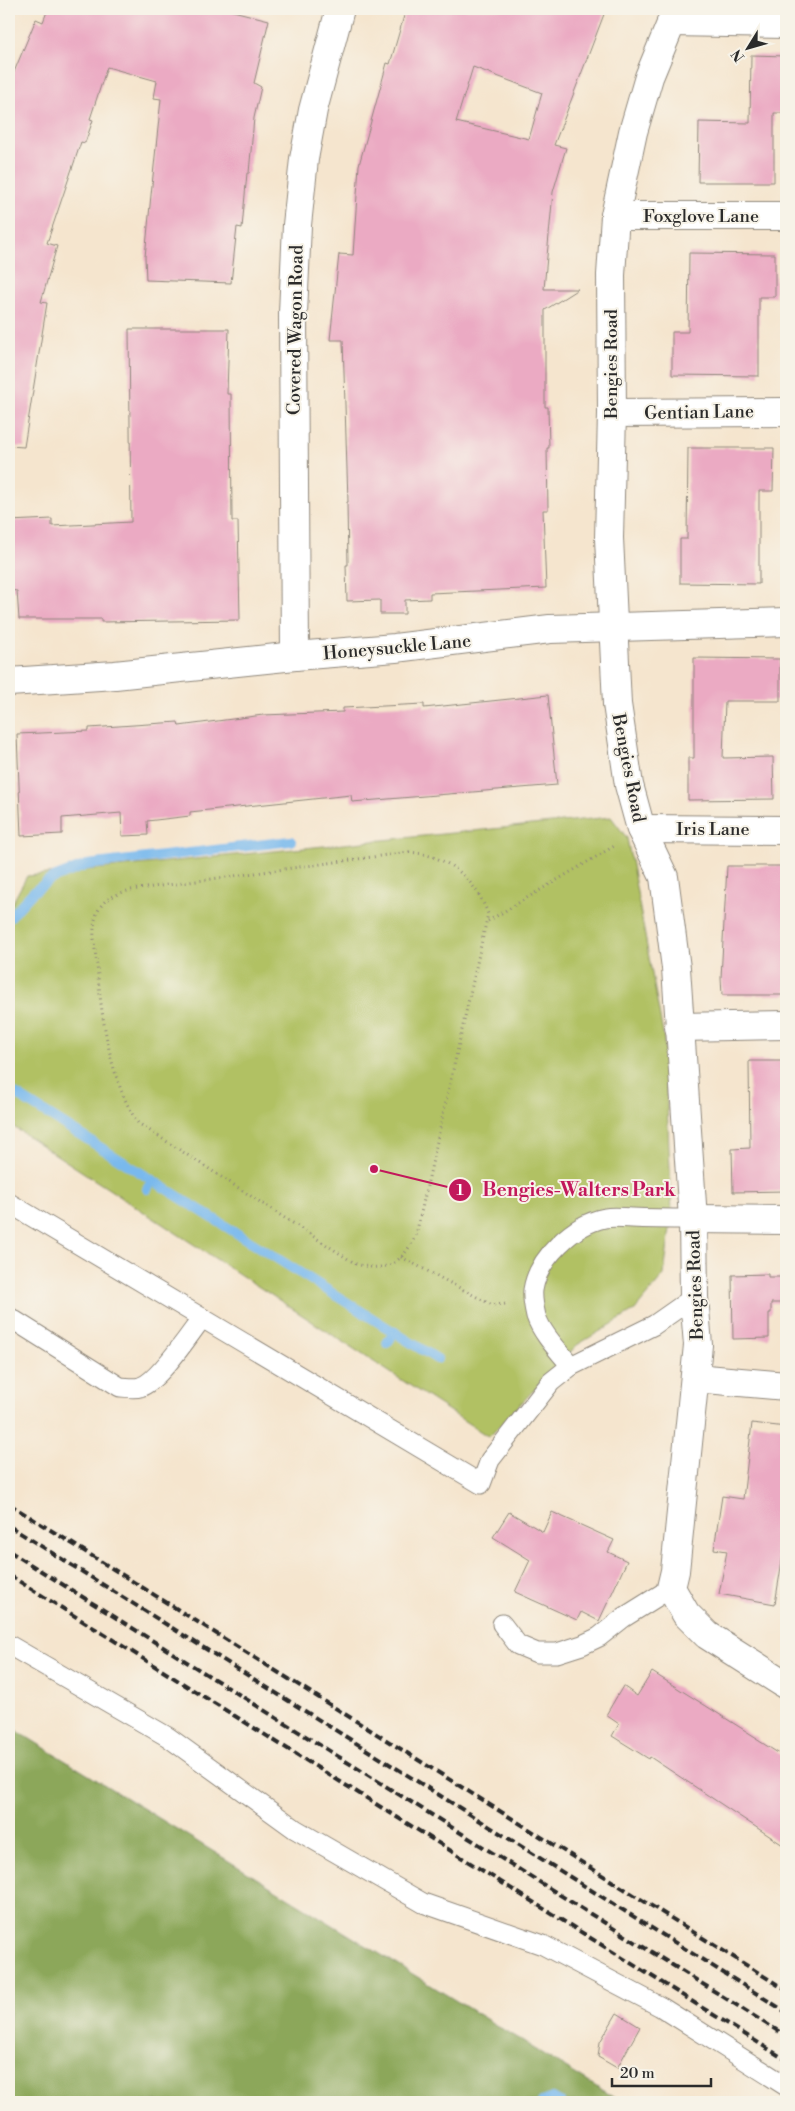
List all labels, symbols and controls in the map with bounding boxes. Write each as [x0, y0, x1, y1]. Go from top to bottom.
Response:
north arrow [722, 22, 772, 72]
text: N [728, 45, 749, 65]
street label: Foxglove Lane [643, 205, 759, 228]
street label: Covered Wagon Road [283, 244, 308, 415]
street label: Bengies Road [600, 308, 623, 420]
street label: Gentian Lane [644, 400, 754, 425]
street label: Honeysuckle Lane [322, 630, 472, 665]
street label: Bengies Road [607, 711, 650, 825]
street label: Iris Lane [676, 818, 750, 841]
callout: Bengies-Walters Park [447, 1173, 686, 1207]
text: Bengies-Walters Park [482, 1178, 676, 1202]
text: 1 [456, 1181, 464, 1200]
street label: Bengies Road [682, 1229, 709, 1341]
scale bar [612, 2056, 711, 2088]
text: 20 m [620, 2064, 655, 2083]

